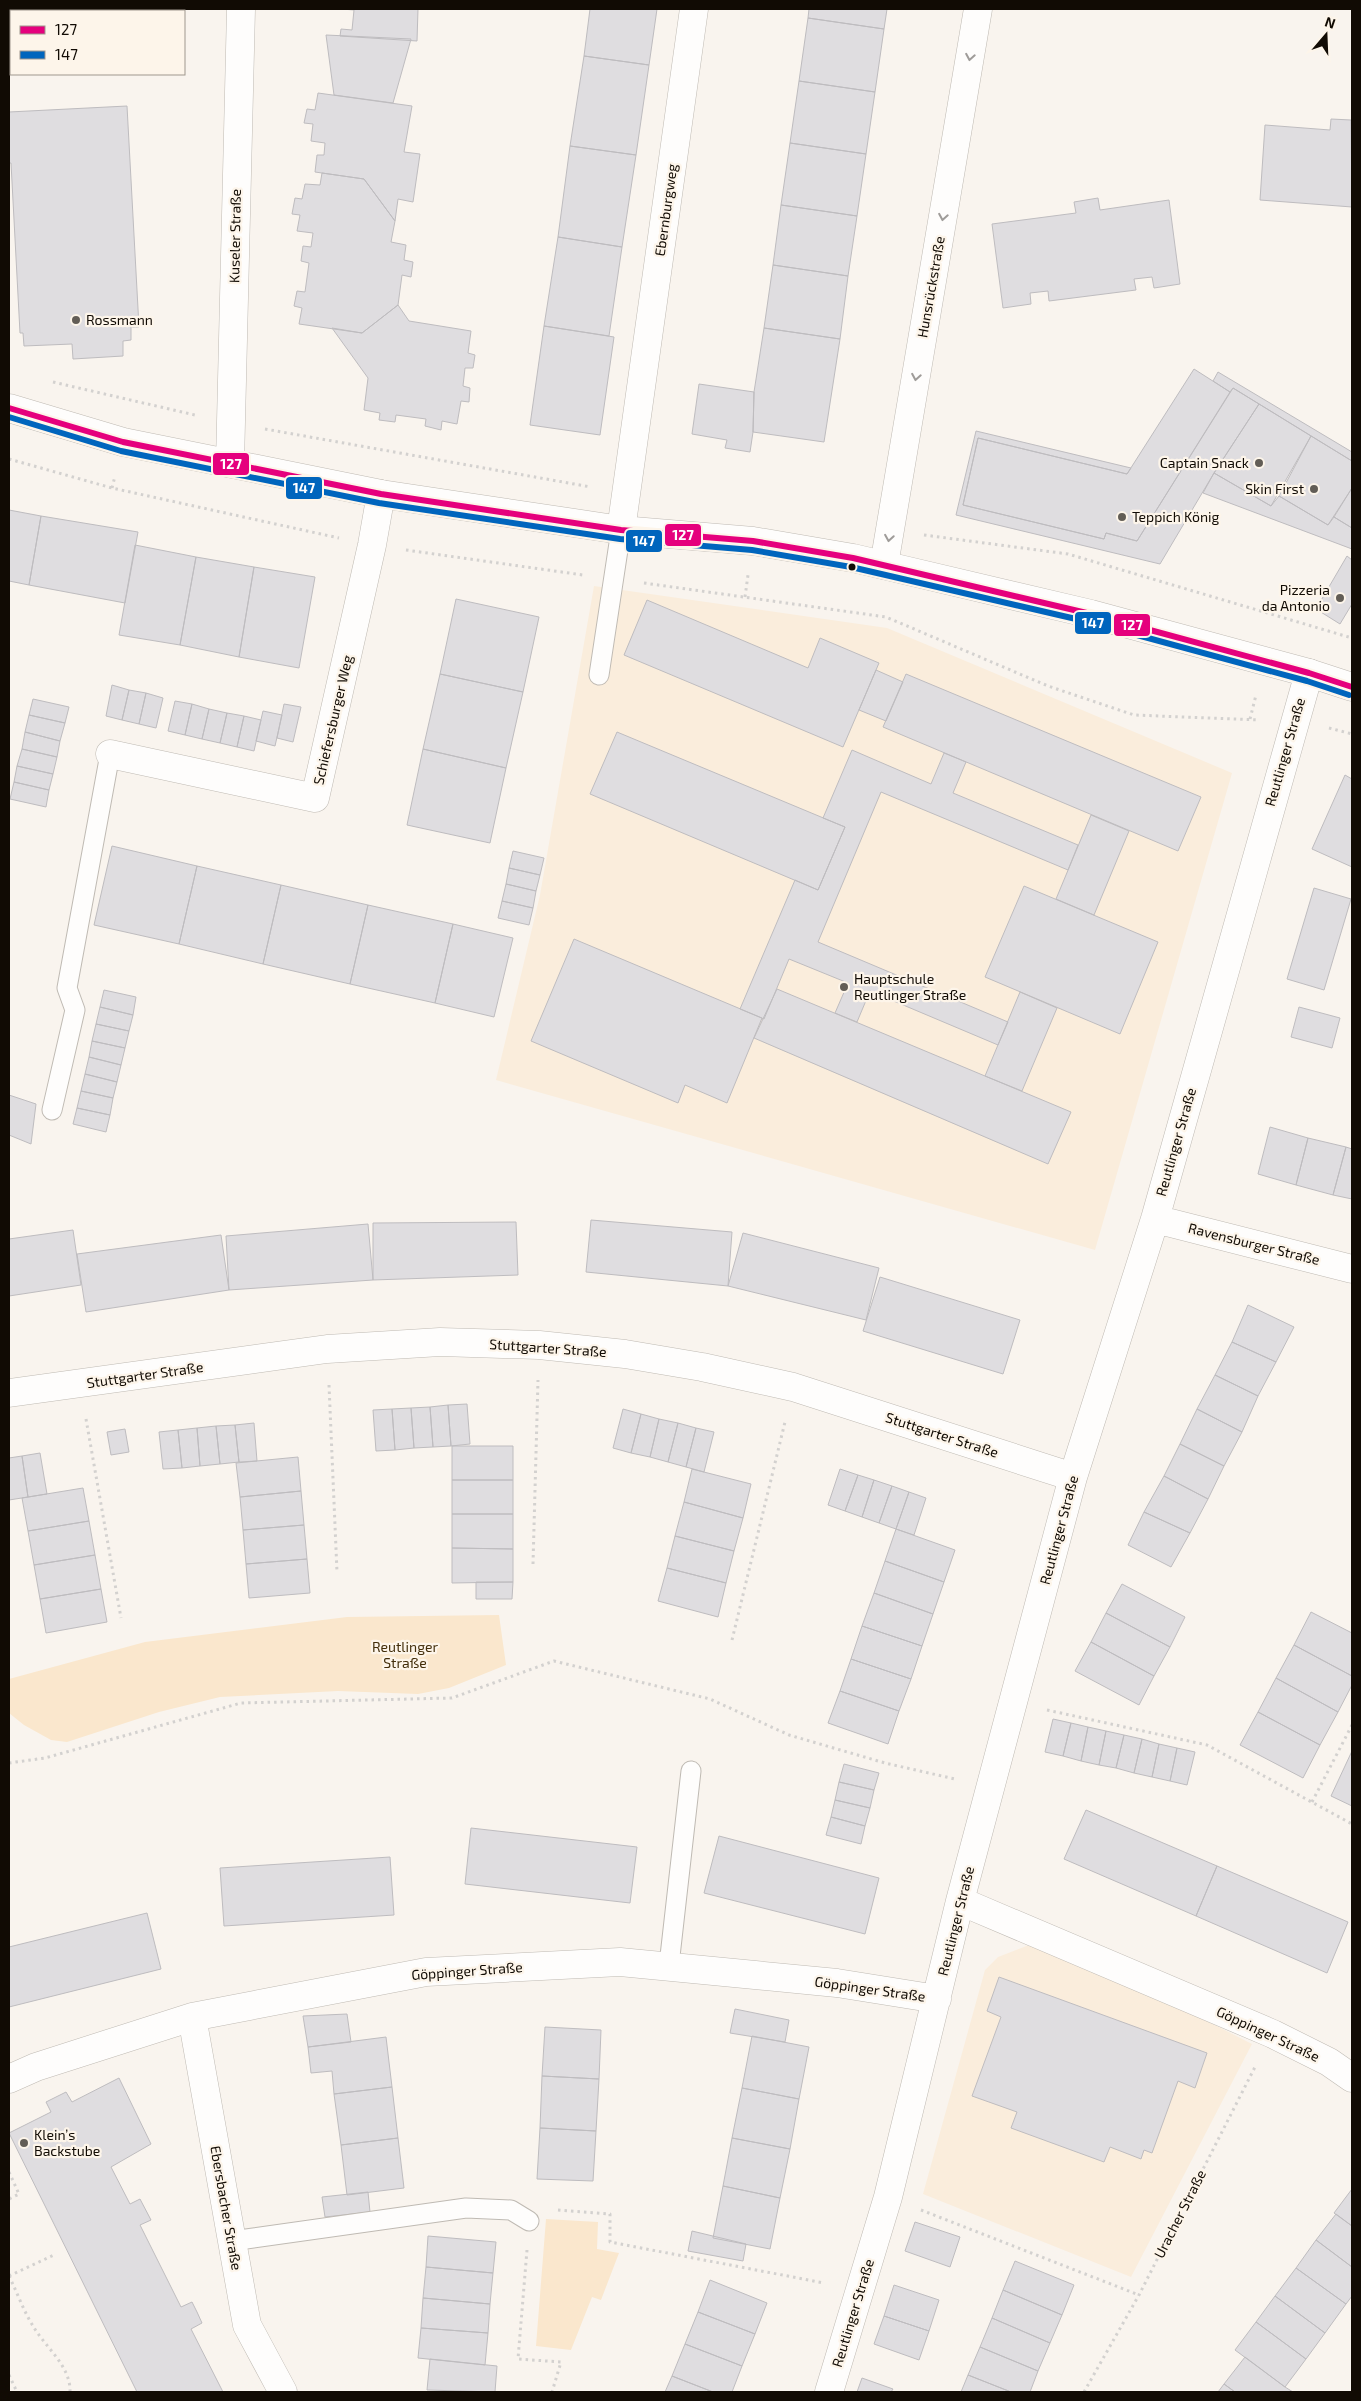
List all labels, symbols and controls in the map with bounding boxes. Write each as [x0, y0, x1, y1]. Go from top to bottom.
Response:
legend [10, 10, 185, 75]
north arrow [1301, 10, 1351, 60]
text: N [1323, 13, 1338, 32]
text: 127 [55, 20, 77, 38]
text: 147 [55, 45, 78, 63]
one-way arrow [965, 52, 975, 61]
street label: Ebernburgweg [651, 162, 680, 257]
street label: Kuseler Straße [225, 189, 244, 283]
one-way arrow [938, 213, 948, 221]
street label: Hunsrückstraße [913, 235, 948, 339]
place label: Rossmann [86, 311, 153, 328]
marker: Rossmann [70, 314, 82, 326]
one-way arrow [911, 373, 921, 382]
line badge: 127 [212, 452, 250, 476]
place label: Captain Snack [1160, 454, 1249, 471]
text: 127 [220, 455, 242, 472]
marker: Captain Snack [1253, 457, 1265, 469]
line badge: 147 [285, 476, 323, 500]
text: 147 [293, 479, 316, 496]
place label: Skin First [1245, 480, 1304, 497]
marker: Skin First [1308, 483, 1320, 495]
place label: Teppich König [1132, 508, 1220, 525]
marker: Teppich König [1116, 511, 1128, 523]
line badge: 127 [664, 523, 702, 547]
text: 127 [672, 526, 694, 543]
line badge: 147 [625, 529, 663, 553]
text: 147 [633, 532, 656, 549]
one-way arrow [884, 533, 894, 542]
unlabelled marker [847, 562, 857, 572]
place label: Pizzeria da Antonio [1262, 581, 1330, 614]
marker: Pizzeria da Antonio [1334, 592, 1346, 604]
line badge: 147 [1074, 611, 1112, 635]
line badge: 127 [1113, 613, 1151, 637]
text: 147 [1082, 614, 1105, 631]
text: 127 [1121, 616, 1143, 633]
street label: Schiefersburger Weg [309, 653, 356, 786]
street label: Reutlinger Straße [1261, 696, 1308, 808]
place label: Hauptschule Reutlinger Straße [854, 970, 966, 1003]
marker: Hauptschule Reutlinger Straße [838, 981, 850, 993]
street label: Reutlinger Straße [1152, 1086, 1199, 1198]
street label: Ravensburger Straße [1187, 1219, 1322, 1268]
street label: Stuttgarter Straße [489, 1335, 607, 1360]
street label: Stuttgarter Straße [86, 1358, 204, 1391]
street label: Stuttgarter Straße [884, 1408, 1001, 1461]
street label: Reutlinger Straße [1036, 1473, 1081, 1586]
park label: Reutlinger Straße [372, 1638, 438, 1671]
street label: Reutlinger Straße [934, 1864, 977, 1977]
street label: Göppinger Straße [411, 1958, 523, 1983]
street label: Göppinger Straße [814, 1972, 927, 2005]
street label: Göppinger Straße [1214, 2002, 1322, 2065]
place label: Klein’s Backstube [34, 2126, 100, 2159]
marker: Klein’s Backstube [18, 2137, 30, 2149]
street label: Ebersbacher Straße [207, 2144, 246, 2271]
street label: Uracher Straße [1150, 2167, 1209, 2261]
street label: Reutlinger Straße [828, 2257, 877, 2369]

